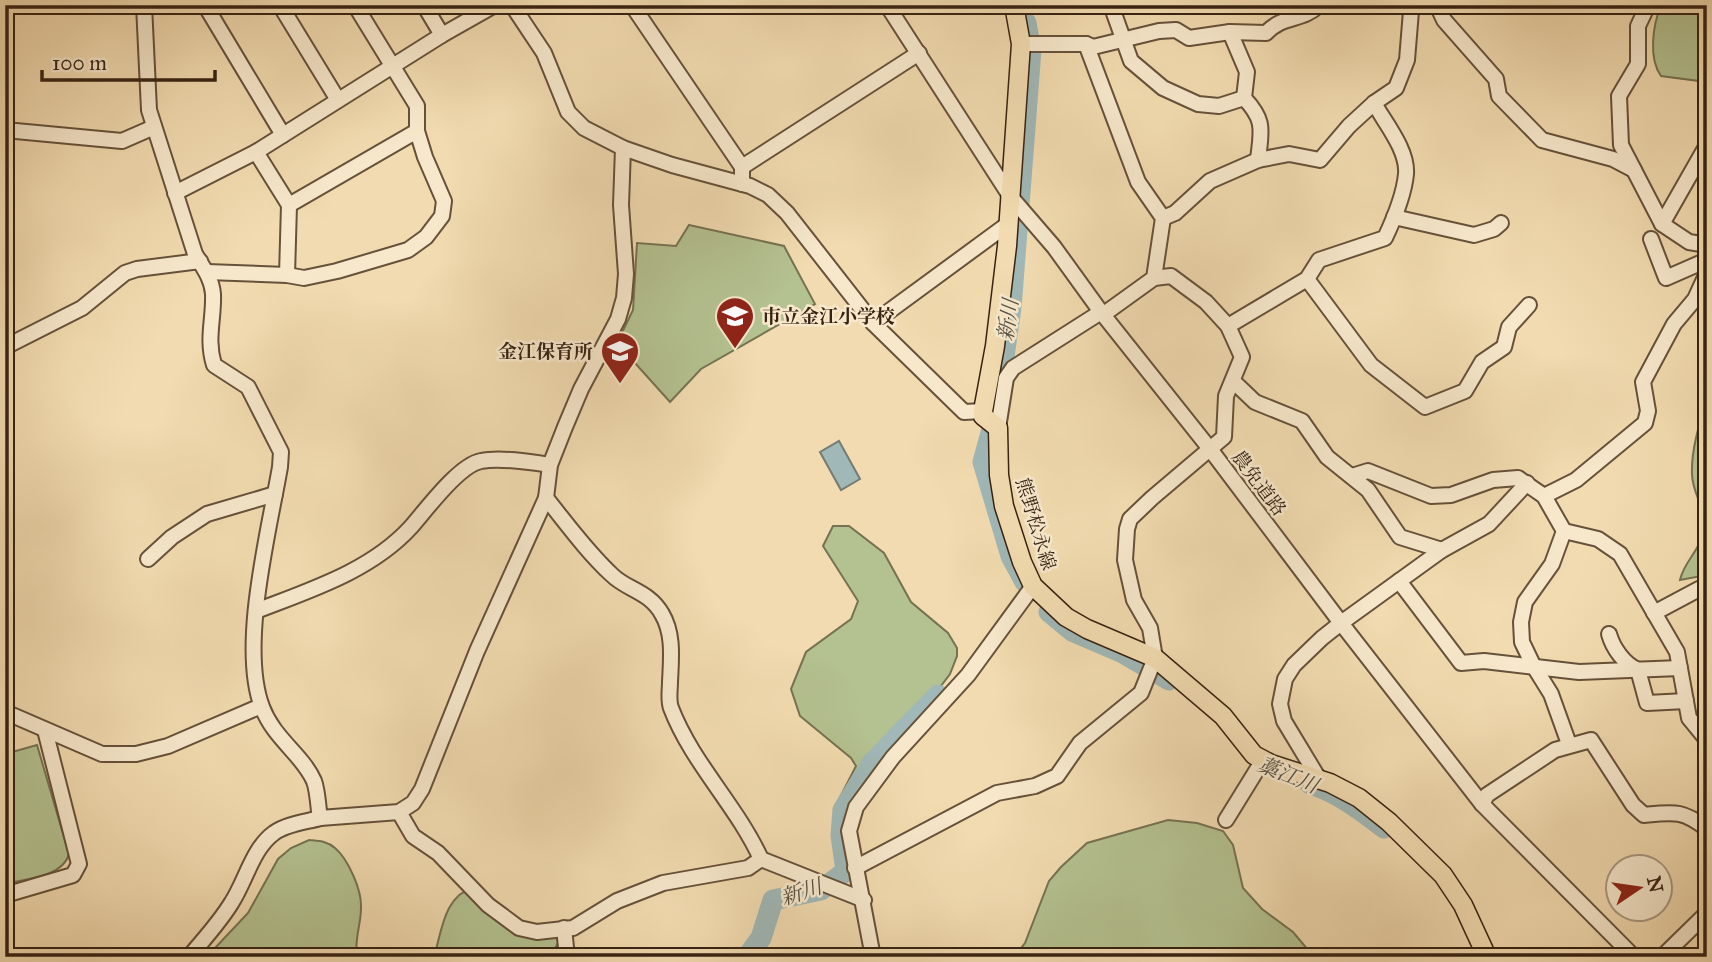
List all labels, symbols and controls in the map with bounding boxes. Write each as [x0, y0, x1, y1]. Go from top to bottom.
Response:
scale bar [42, 38, 215, 82]
text: 100 m [52, 50, 107, 76]
school or university icon: 市立金江小学校 [714, 295, 756, 350]
water label: 新川 [992, 295, 1024, 343]
place label: 市立金江小学校 [762, 305, 895, 328]
school or university icon: 金江保育所 [599, 330, 641, 385]
place label: 金江保育所 [498, 340, 593, 363]
street label: 農免道路 [1227, 446, 1291, 520]
street label: 熊野松永線 [1011, 475, 1061, 573]
water label: 藁江川 [1254, 751, 1324, 800]
north arrow [1604, 853, 1674, 923]
water label: 新川 [777, 873, 827, 911]
text: N [1642, 874, 1668, 895]

